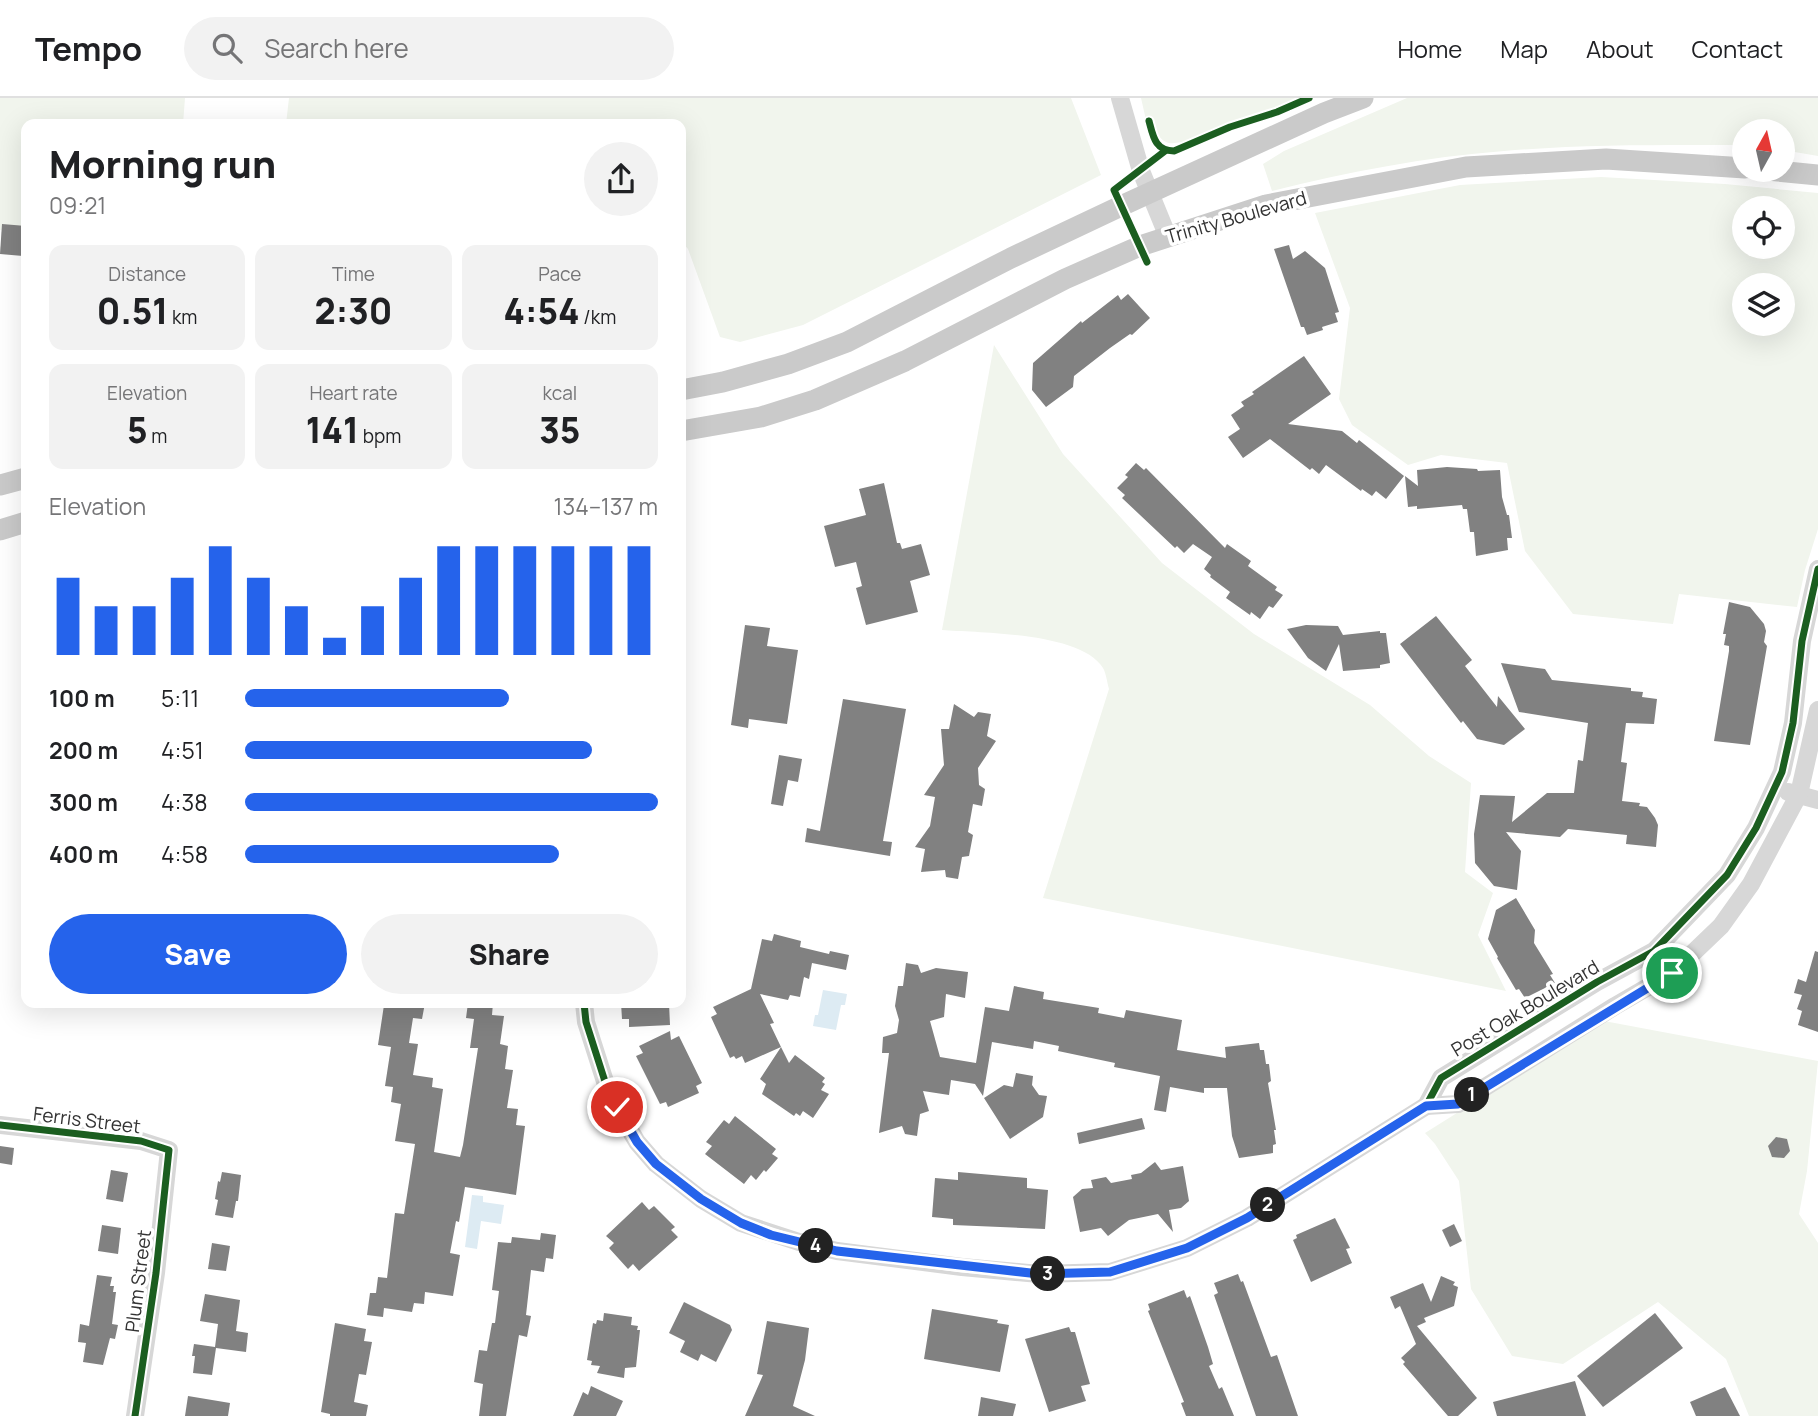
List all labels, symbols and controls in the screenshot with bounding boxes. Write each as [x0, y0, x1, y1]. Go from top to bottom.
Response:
search box [184, 17, 674, 80]
text: Tempo [35, 26, 142, 71]
icon: search [208, 29, 246, 67]
text: Search here [264, 30, 409, 66]
text: Home [1397, 32, 1462, 65]
text: Map [1500, 32, 1548, 65]
text: About [1586, 32, 1654, 65]
text: Contact [1692, 32, 1783, 65]
north arrow [1732, 119, 1796, 182]
map controls [1732, 119, 1795, 336]
text: Morning run [49, 137, 276, 189]
button: share [584, 142, 658, 216]
street label: Trinity Boulevard [1163, 184, 1309, 250]
text: 09:21 [49, 189, 106, 221]
button: locate [1732, 196, 1795, 259]
text: Distance [108, 261, 186, 287]
text: Time [332, 261, 375, 287]
text: Pace [538, 261, 581, 287]
button: layers [1732, 273, 1795, 336]
text: 0.51 [97, 287, 168, 335]
text: 2:30 [315, 287, 392, 335]
text: 4:54 [503, 287, 580, 335]
text: km [168, 304, 197, 330]
text: /km [580, 304, 616, 330]
text: Elevation [107, 380, 187, 406]
text: Heart rate [309, 380, 398, 406]
text: kcal [542, 380, 577, 406]
text: 5 [127, 406, 148, 454]
text: 141 [306, 406, 359, 454]
text: 35 [539, 406, 580, 454]
text: m [148, 423, 167, 449]
text: bpm [359, 423, 401, 449]
text: Elevation [49, 490, 146, 522]
text: 134–137 m [553, 490, 658, 522]
text: 100 m [49, 682, 115, 714]
text: 5:11 [161, 682, 199, 714]
text: 200 m [49, 734, 118, 766]
text: 4:51 [161, 734, 204, 766]
text: 300 m [49, 786, 118, 818]
text: 4:38 [161, 786, 208, 818]
text: 400 m [49, 838, 119, 870]
text: 4:58 [161, 838, 208, 870]
button: Save [49, 914, 347, 994]
button: Share [361, 914, 658, 994]
pin [1642, 943, 1702, 1003]
street label: Post Oak Boulevard [1446, 954, 1604, 1062]
icon: arrive [1653, 954, 1691, 992]
pin [587, 1077, 647, 1137]
pin: 1 [1454, 1077, 1490, 1112]
text: 1 [1467, 1081, 1476, 1107]
icon: check [598, 1088, 636, 1126]
street label: Ferris Street [32, 1101, 142, 1139]
pin: 2 [1250, 1188, 1286, 1222]
text: 2 [1262, 1191, 1273, 1217]
street label: Plum Street [119, 1228, 157, 1334]
pin: 4 [798, 1228, 834, 1264]
text: 4 [810, 1232, 821, 1258]
pin: 3 [1030, 1256, 1066, 1292]
text: 3 [1042, 1260, 1053, 1286]

